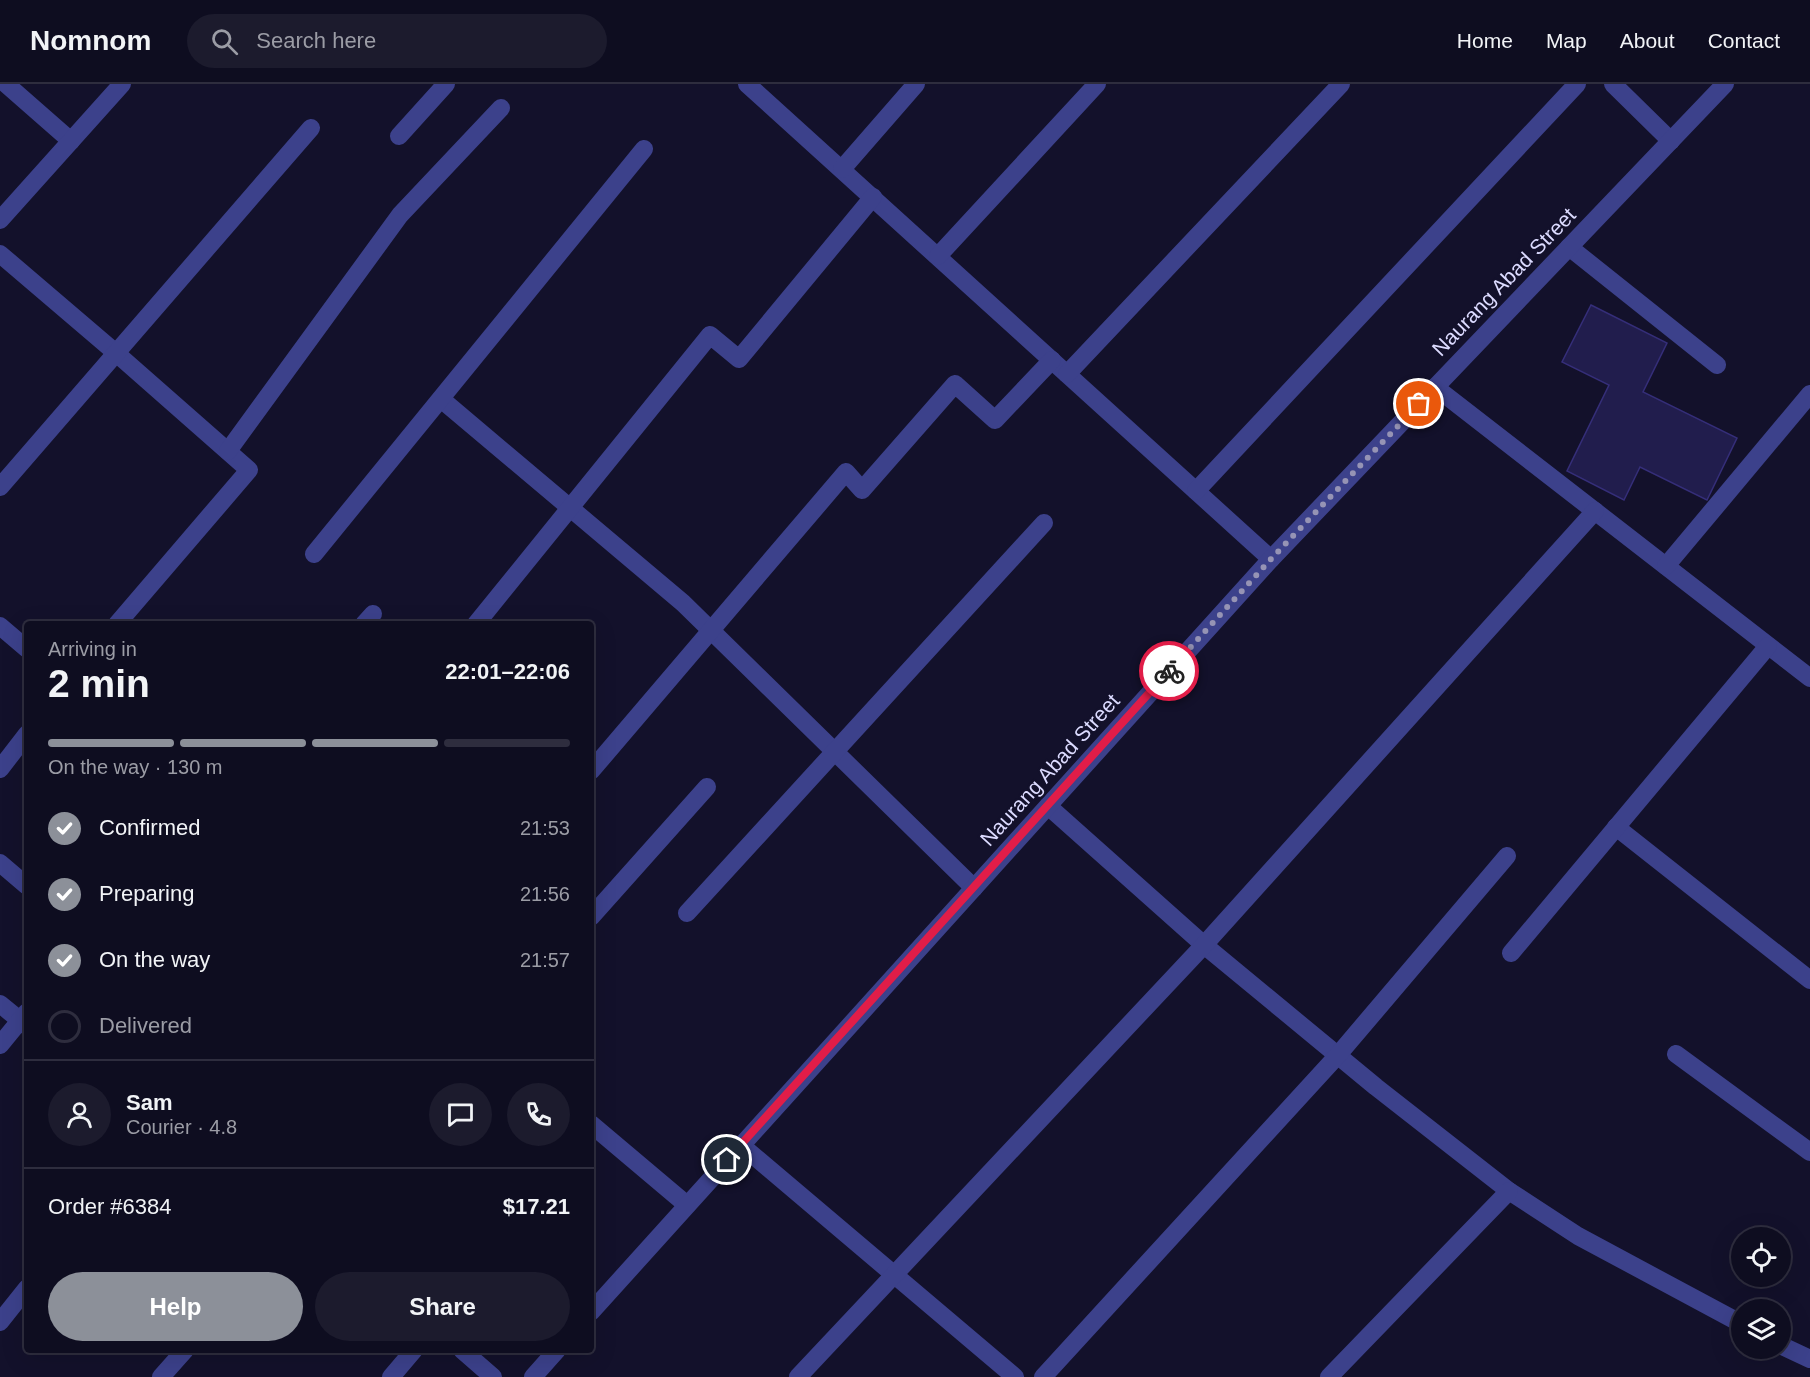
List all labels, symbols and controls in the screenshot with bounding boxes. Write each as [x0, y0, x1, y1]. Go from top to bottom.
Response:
search box [187, 14, 607, 68]
text: Nomnom [30, 25, 151, 56]
icon: search [208, 25, 241, 58]
text: Search here [256, 28, 376, 53]
text: Home [1457, 29, 1513, 52]
text: Map [1546, 29, 1587, 52]
text: About [1620, 29, 1675, 52]
text: Contact [1708, 29, 1780, 52]
street label: Naurang Abad Street [1427, 203, 1580, 360]
pin [1393, 378, 1444, 429]
icon: bag [1402, 387, 1435, 420]
text: Arriving in [48, 638, 137, 660]
courier [1139, 641, 1199, 701]
icon: bike [1153, 655, 1186, 688]
text: 22:01–22:06 [445, 659, 570, 684]
text: 2 min [48, 662, 150, 705]
street label: Naurang Abad Street [975, 689, 1124, 850]
text: On the way · 130 m [48, 756, 223, 778]
icon: check [48, 812, 81, 845]
text: Confirmed [99, 815, 200, 840]
text: 21:53 [520, 817, 570, 839]
icon: check [48, 878, 81, 911]
text: Preparing [99, 881, 194, 906]
text: 21:56 [520, 883, 570, 905]
icon: check [48, 944, 81, 977]
text: On the way [99, 947, 210, 972]
text: 21:57 [520, 949, 570, 971]
text: Delivered [99, 1013, 192, 1038]
button: person [48, 1083, 111, 1146]
button: chat [429, 1083, 492, 1146]
button: phone [507, 1083, 570, 1146]
text: Sam [126, 1090, 172, 1115]
text: Courier · 4.8 [126, 1116, 237, 1138]
pin [701, 1134, 752, 1185]
icon: home [710, 1143, 743, 1176]
text: Order #6384 [48, 1194, 172, 1219]
text: $17.21 [503, 1194, 570, 1219]
map controls [1731, 1227, 1791, 1359]
button: locate [1731, 1227, 1791, 1287]
button: Help [48, 1272, 303, 1341]
button: Share [315, 1272, 570, 1341]
button: layers [1731, 1299, 1791, 1359]

